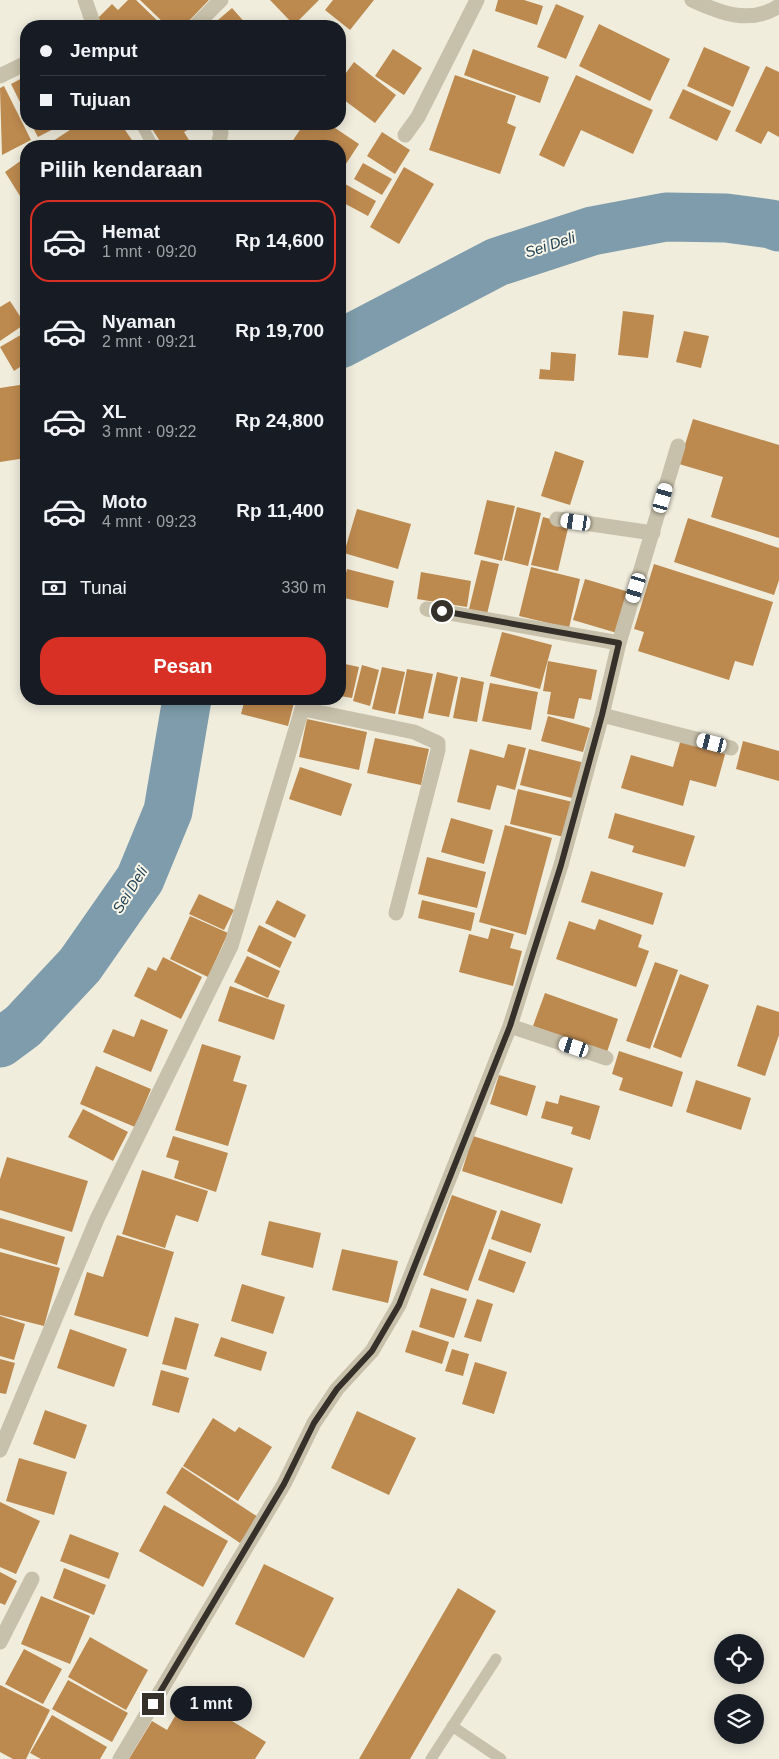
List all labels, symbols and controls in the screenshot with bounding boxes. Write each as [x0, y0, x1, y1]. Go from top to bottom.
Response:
text: Jemput [70, 40, 138, 61]
text: Tujuan [70, 89, 131, 110]
text: Pilih kendaraan [40, 157, 203, 182]
icon: car [42, 219, 87, 264]
text: Hemat [102, 221, 160, 242]
water label: Sei Deli [523, 228, 578, 261]
text: Rp 14,600 [235, 230, 324, 251]
text: 1 mnt · 09:20 [102, 243, 196, 260]
icon: car [42, 309, 87, 354]
text: Nyaman [102, 311, 176, 332]
text: Rp 19,700 [235, 320, 324, 341]
text: 2 mnt · 09:21 [102, 333, 196, 350]
icon: car [42, 399, 87, 444]
text: XL [102, 401, 126, 422]
text: Rp 24,800 [235, 410, 324, 431]
text: 3 mnt · 09:22 [102, 423, 196, 440]
car [651, 482, 674, 514]
icon: car [42, 489, 87, 534]
text: Moto [102, 491, 147, 512]
text: Rp 11,400 [236, 500, 324, 521]
car [560, 512, 591, 532]
text: 4 mnt · 09:23 [102, 513, 196, 530]
car [624, 571, 647, 605]
icon: cash [40, 574, 68, 602]
text: Tunai [80, 577, 127, 598]
text: 330 m [282, 579, 326, 596]
route start [431, 600, 453, 622]
button: Pesan [40, 637, 326, 695]
car [695, 732, 728, 754]
water label: Sei Deli [109, 863, 151, 916]
car [557, 1035, 590, 1059]
map controls [714, 1634, 764, 1744]
button: locate [714, 1634, 764, 1684]
callout: 1 mnt [170, 1686, 253, 1722]
route end [142, 1693, 164, 1715]
button: layers [714, 1694, 764, 1744]
text: 1 mnt [190, 1695, 232, 1712]

